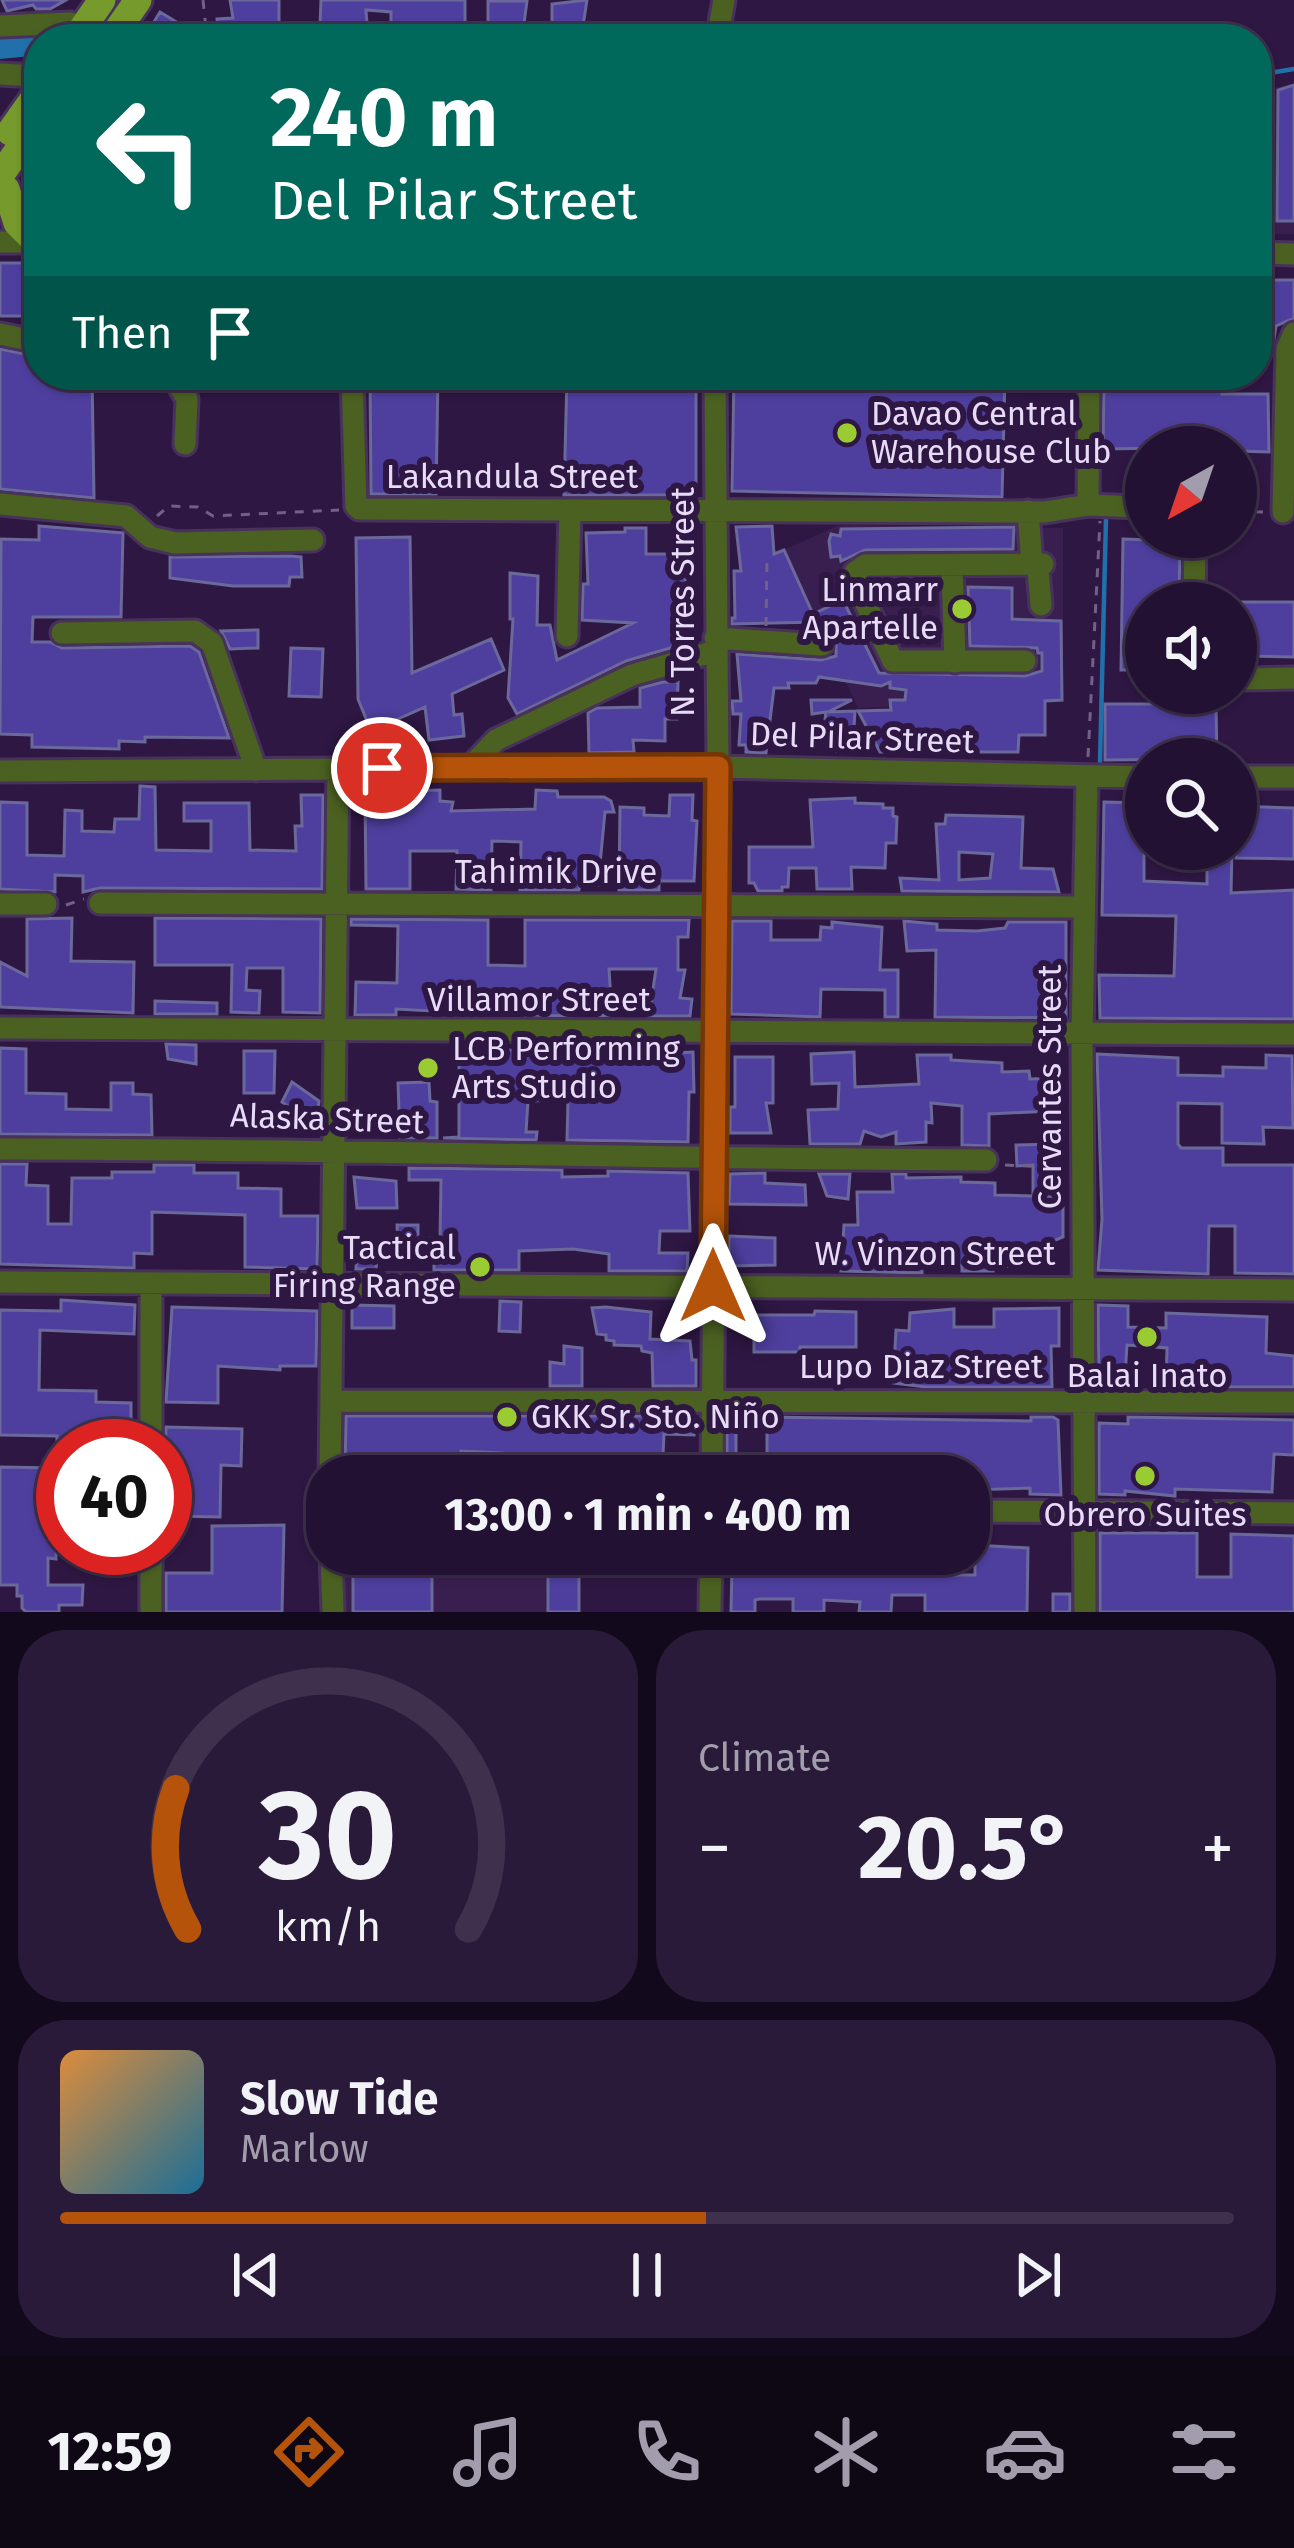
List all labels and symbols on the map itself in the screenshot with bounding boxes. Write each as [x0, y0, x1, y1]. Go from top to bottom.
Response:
place label: Davao Central Warehouse Club [871, 394, 1112, 472]
marker: Davao Central Warehouse Club [834, 420, 860, 446]
north arrow [1125, 426, 1257, 558]
street label: Lakandula Street [386, 457, 638, 497]
street label: N. Torres Street [663, 487, 703, 717]
place label: Linmarr Apartelle [803, 570, 938, 648]
marker: Linmarr Apartelle [949, 596, 975, 622]
street label: Del Pilar Street [749, 714, 975, 762]
pin [331, 717, 433, 819]
street label: Tahimik Drive [455, 852, 657, 892]
street label: Cervantes Street [1030, 965, 1070, 1209]
street label: Villamor Street [427, 980, 651, 1020]
place label: LCB Performing Arts Studio [452, 1029, 681, 1107]
marker: LCB Performing Arts Studio [415, 1055, 441, 1081]
street label: Alaska Street [229, 1096, 425, 1142]
position arrow [650, 1223, 776, 1349]
place label: Tactical Firing Range [273, 1228, 456, 1306]
street label: W. Vinzon Street [815, 1234, 1056, 1274]
marker: Tactical Firing Range [467, 1254, 493, 1280]
marker: Balai Inato [1134, 1324, 1160, 1350]
street label: Lupo Diaz Street [799, 1347, 1043, 1387]
place label: Balai Inato [1067, 1356, 1227, 1396]
place label: GKK Sr. Sto. Niño [531, 1397, 780, 1437]
marker: GKK Sr. Sto. Niño [494, 1404, 520, 1430]
speed limit sign: 40 [36, 1419, 192, 1575]
marker: Obrero Suites [1132, 1463, 1158, 1489]
place label: Obrero Suites [1043, 1495, 1247, 1535]

